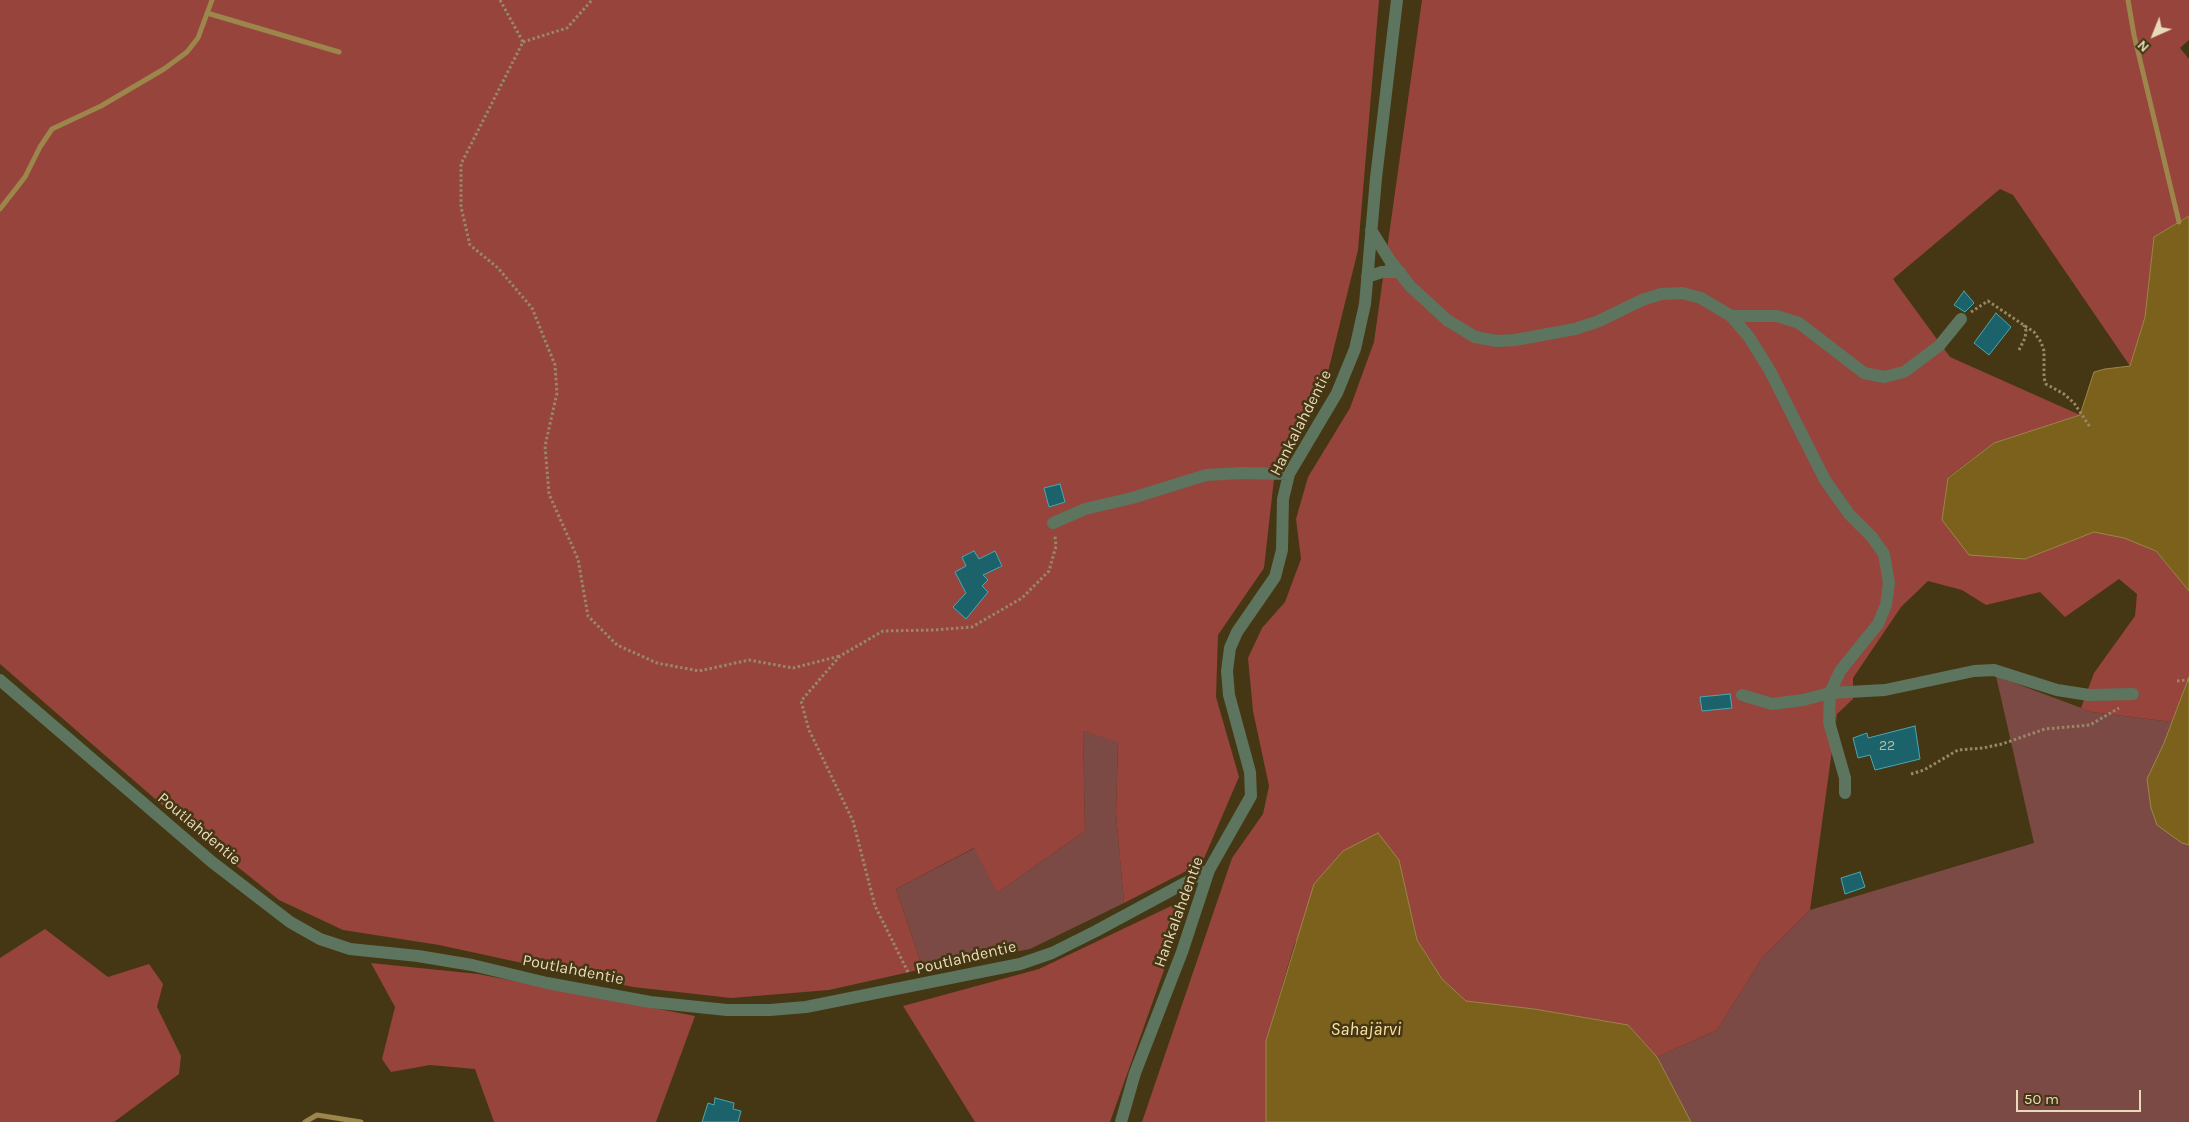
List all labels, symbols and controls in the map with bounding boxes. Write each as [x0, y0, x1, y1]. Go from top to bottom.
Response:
north arrow [2129, 10, 2179, 60]
text: N [2134, 37, 2153, 56]
street label: Hankalahdentie [1266, 367, 1336, 479]
house number: 22 [1879, 738, 1895, 754]
street label: Poutlahdentie [154, 789, 244, 869]
street label: Hankalahdentie [1150, 854, 1208, 970]
street label: Poutlahdentie [914, 937, 1018, 979]
street label: Poutlahdentie [521, 951, 625, 989]
water label: Sahajärvi [1330, 1019, 1402, 1041]
scale bar [2019, 1080, 2144, 1112]
text: 50 m [2024, 1090, 2059, 1108]

